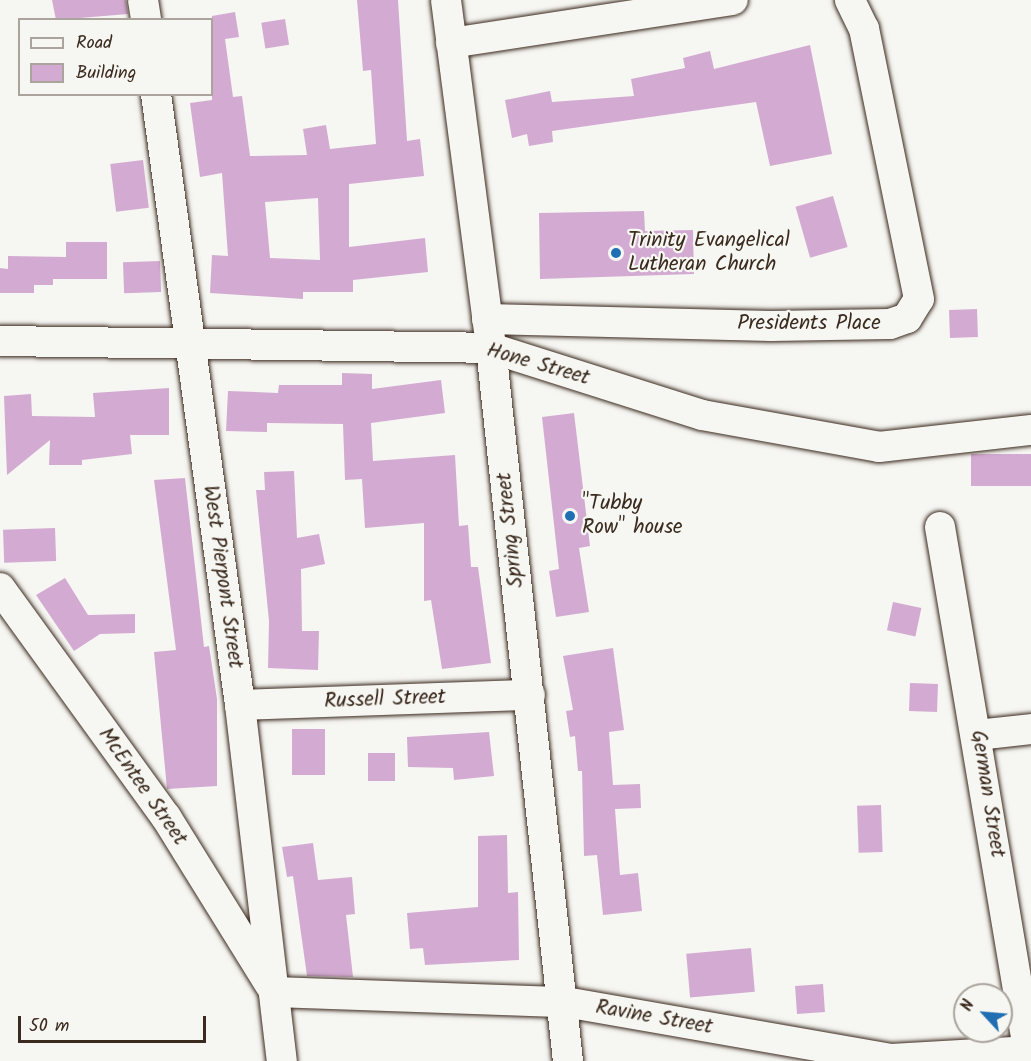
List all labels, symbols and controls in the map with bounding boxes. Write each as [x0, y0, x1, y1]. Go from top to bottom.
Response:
legend [18, 18, 213, 96]
text: Road [76, 29, 112, 58]
text: Building [76, 59, 136, 88]
place label: Trinity Evangelical Lutheran Church [628, 228, 790, 278]
marker: Trinity Evangelical Lutheran Church [609, 246, 623, 260]
street label: Presidents Place [737, 311, 881, 337]
street label: Hone Street [484, 338, 592, 392]
street label: Spring Street [492, 471, 530, 589]
street label: West Pierpont Street [197, 484, 247, 670]
place label: "Tubby Row" house [582, 491, 683, 541]
marker: "Tubby Row" house [563, 509, 577, 523]
street label: Russell Street [324, 685, 446, 715]
street label: McEntee Street [92, 723, 192, 851]
street label: German Street [964, 728, 1010, 860]
north arrow [953, 983, 1013, 1043]
street label: Ravine Street [594, 995, 714, 1041]
text: N [955, 996, 982, 1016]
scale bar [21, 1004, 208, 1042]
text: 50 m [29, 1012, 69, 1041]

